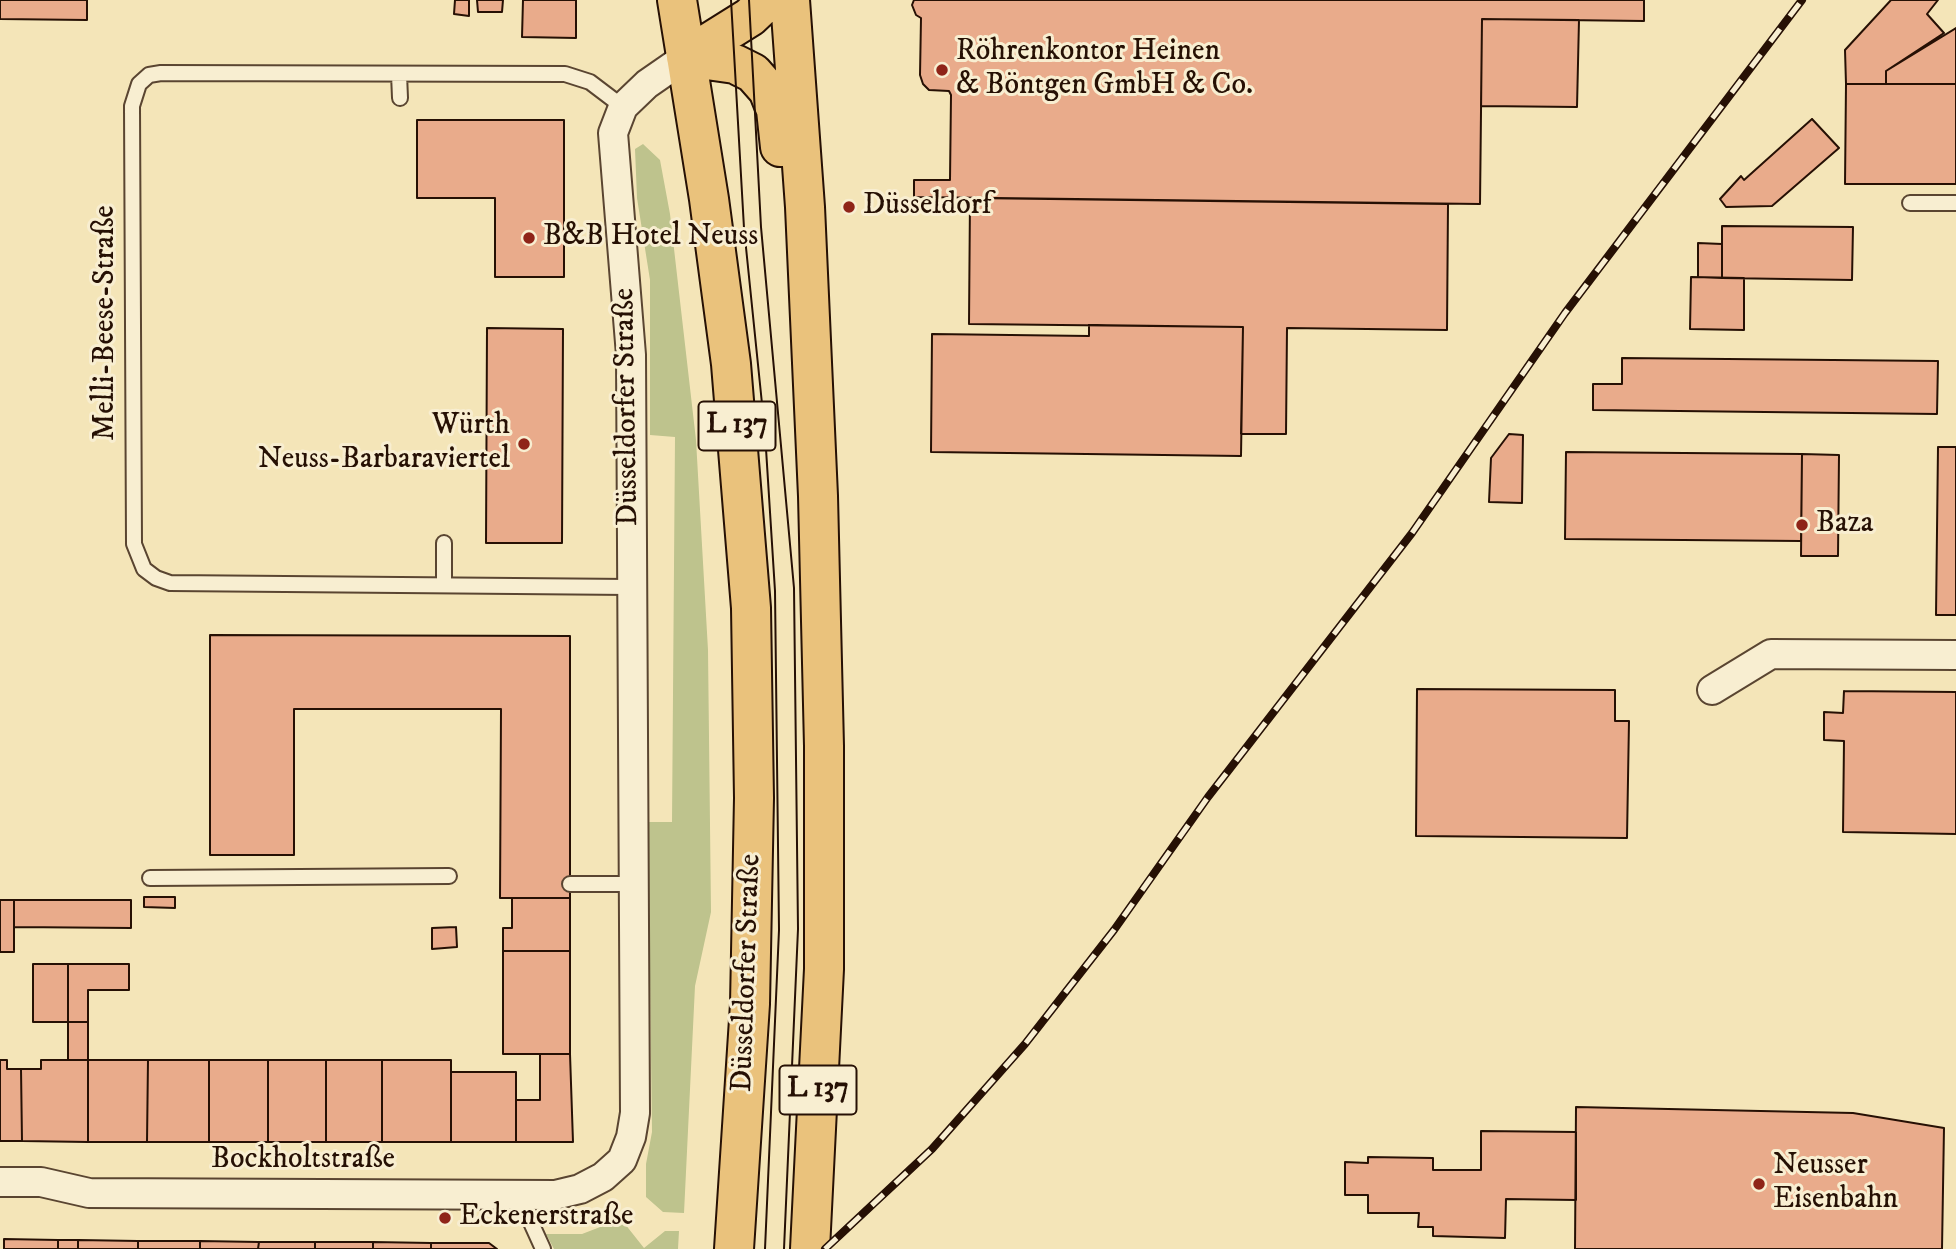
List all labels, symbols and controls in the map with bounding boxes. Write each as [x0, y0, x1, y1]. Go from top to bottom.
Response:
place label: Röhrenkontor Heinen & Böntgen GmbH & Co. [956, 35, 1253, 105]
marker: Röhrenkontor Heinen & Böntgen GmbH & Co. [934, 62, 950, 78]
place label: Düsseldorf [863, 189, 991, 225]
marker: Düsseldorf [841, 199, 857, 215]
street label: Melli-Beese-Straße [89, 205, 125, 441]
place label: B&B Hotel Neuss [543, 220, 758, 256]
marker: B&B Hotel Neuss [521, 230, 537, 246]
street label: Düsseldorfer Straße [608, 288, 648, 526]
road number: L 137 [698, 402, 776, 450]
place label: Würth Neuss-Barbaraviertel [258, 409, 510, 480]
marker: Würth Neuss-Barbaraviertel [516, 436, 532, 452]
place label: Baza [1816, 507, 1873, 543]
marker: Baza [1794, 517, 1810, 533]
street label: Düsseldorfer Straße [726, 853, 770, 1093]
road number: L 137 [780, 1066, 856, 1114]
street label: Bockholtstraße [211, 1143, 395, 1179]
place label: Neusser Eisenbahn [1773, 1149, 1898, 1220]
marker: Neusser Eisenbahn [1751, 1176, 1767, 1192]
place label: Eckenerstraße [459, 1200, 633, 1236]
marker: Eckenerstraße [437, 1210, 453, 1226]

